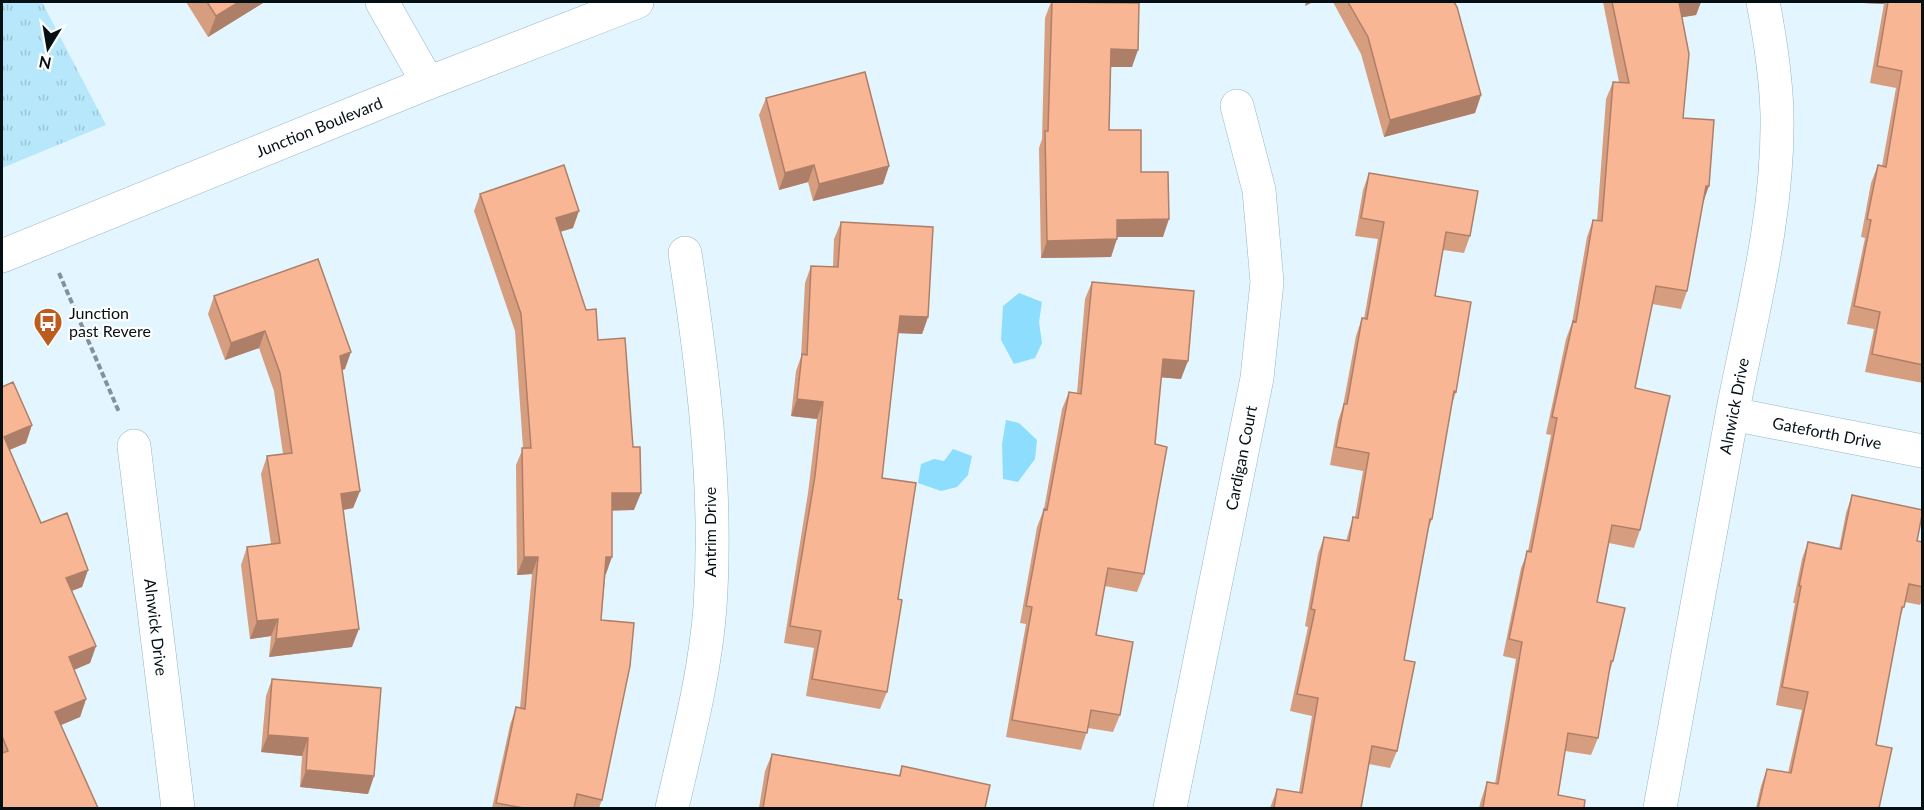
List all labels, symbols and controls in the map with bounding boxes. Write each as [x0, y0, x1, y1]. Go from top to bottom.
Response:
north arrow [18, 18, 78, 78]
text: N [37, 53, 53, 74]
street label: Junction Boulevard [253, 92, 385, 161]
place label: Junction past Revere [69, 303, 151, 340]
bus stop icon: Junction past Revere [32, 306, 64, 348]
street label: Alnwick Drive [1715, 356, 1752, 456]
street label: Cardigan Court [1221, 404, 1260, 512]
street label: Gateforth Drive [1771, 413, 1883, 452]
street label: Antrim Drive [700, 487, 719, 577]
street label: Alnwick Drive [141, 577, 172, 677]

